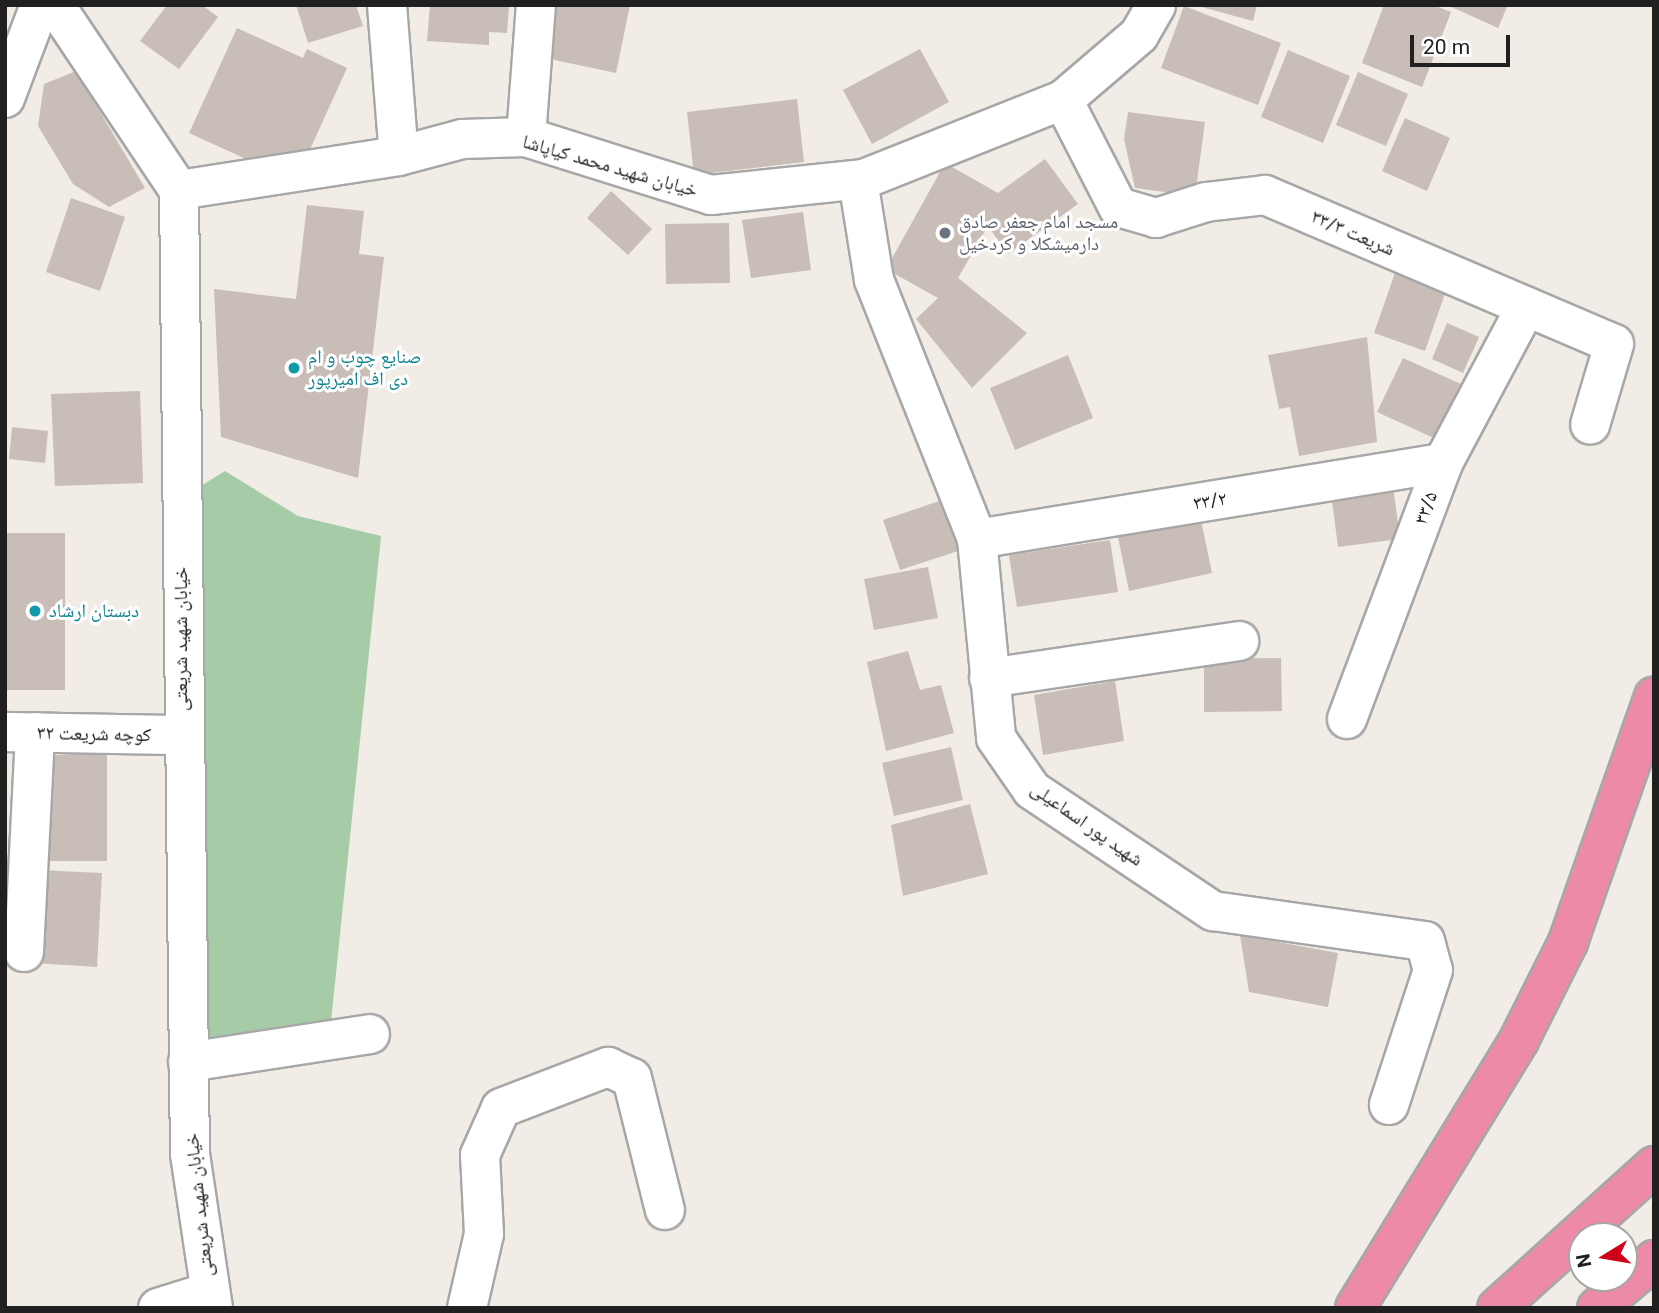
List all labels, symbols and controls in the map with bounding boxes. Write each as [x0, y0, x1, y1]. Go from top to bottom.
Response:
scale bar [1414, 21, 1514, 65]
text: 20 m [1423, 35, 1470, 59]
street label: خیابان شهید محمد کیاپاشا [520, 130, 700, 202]
street label: شریعت ۳۳/۳ [1308, 205, 1398, 261]
place label: مسجد امام جعفر صادق دارمیشکلا و کردخیل [959, 211, 1118, 255]
marker: مسجد امام جعفر صادق دارمیشکلا و کردخیل [937, 225, 953, 241]
place label: صنایع چوب و ام دی اف امیرپور [308, 346, 421, 390]
marker: صنایع چوب و ام دی اف امیرپور [286, 360, 302, 376]
street label: ۳۳/۲ [1192, 487, 1228, 515]
street label: ۳۳/۵ [1409, 488, 1443, 528]
street label: خیابان شهید شریعتی [170, 567, 192, 711]
place label: دبستان ارشاد [49, 600, 139, 622]
marker: دبستان ارشاد [27, 603, 43, 619]
street label: کوچه شریعت ۳۲ [37, 722, 151, 746]
street label: شهید پور اسماعیلی [1027, 777, 1147, 871]
street label: خیابان شهید شریعتی [180, 1132, 218, 1278]
north arrow [1568, 1222, 1638, 1292]
text: N [1571, 1252, 1596, 1269]

